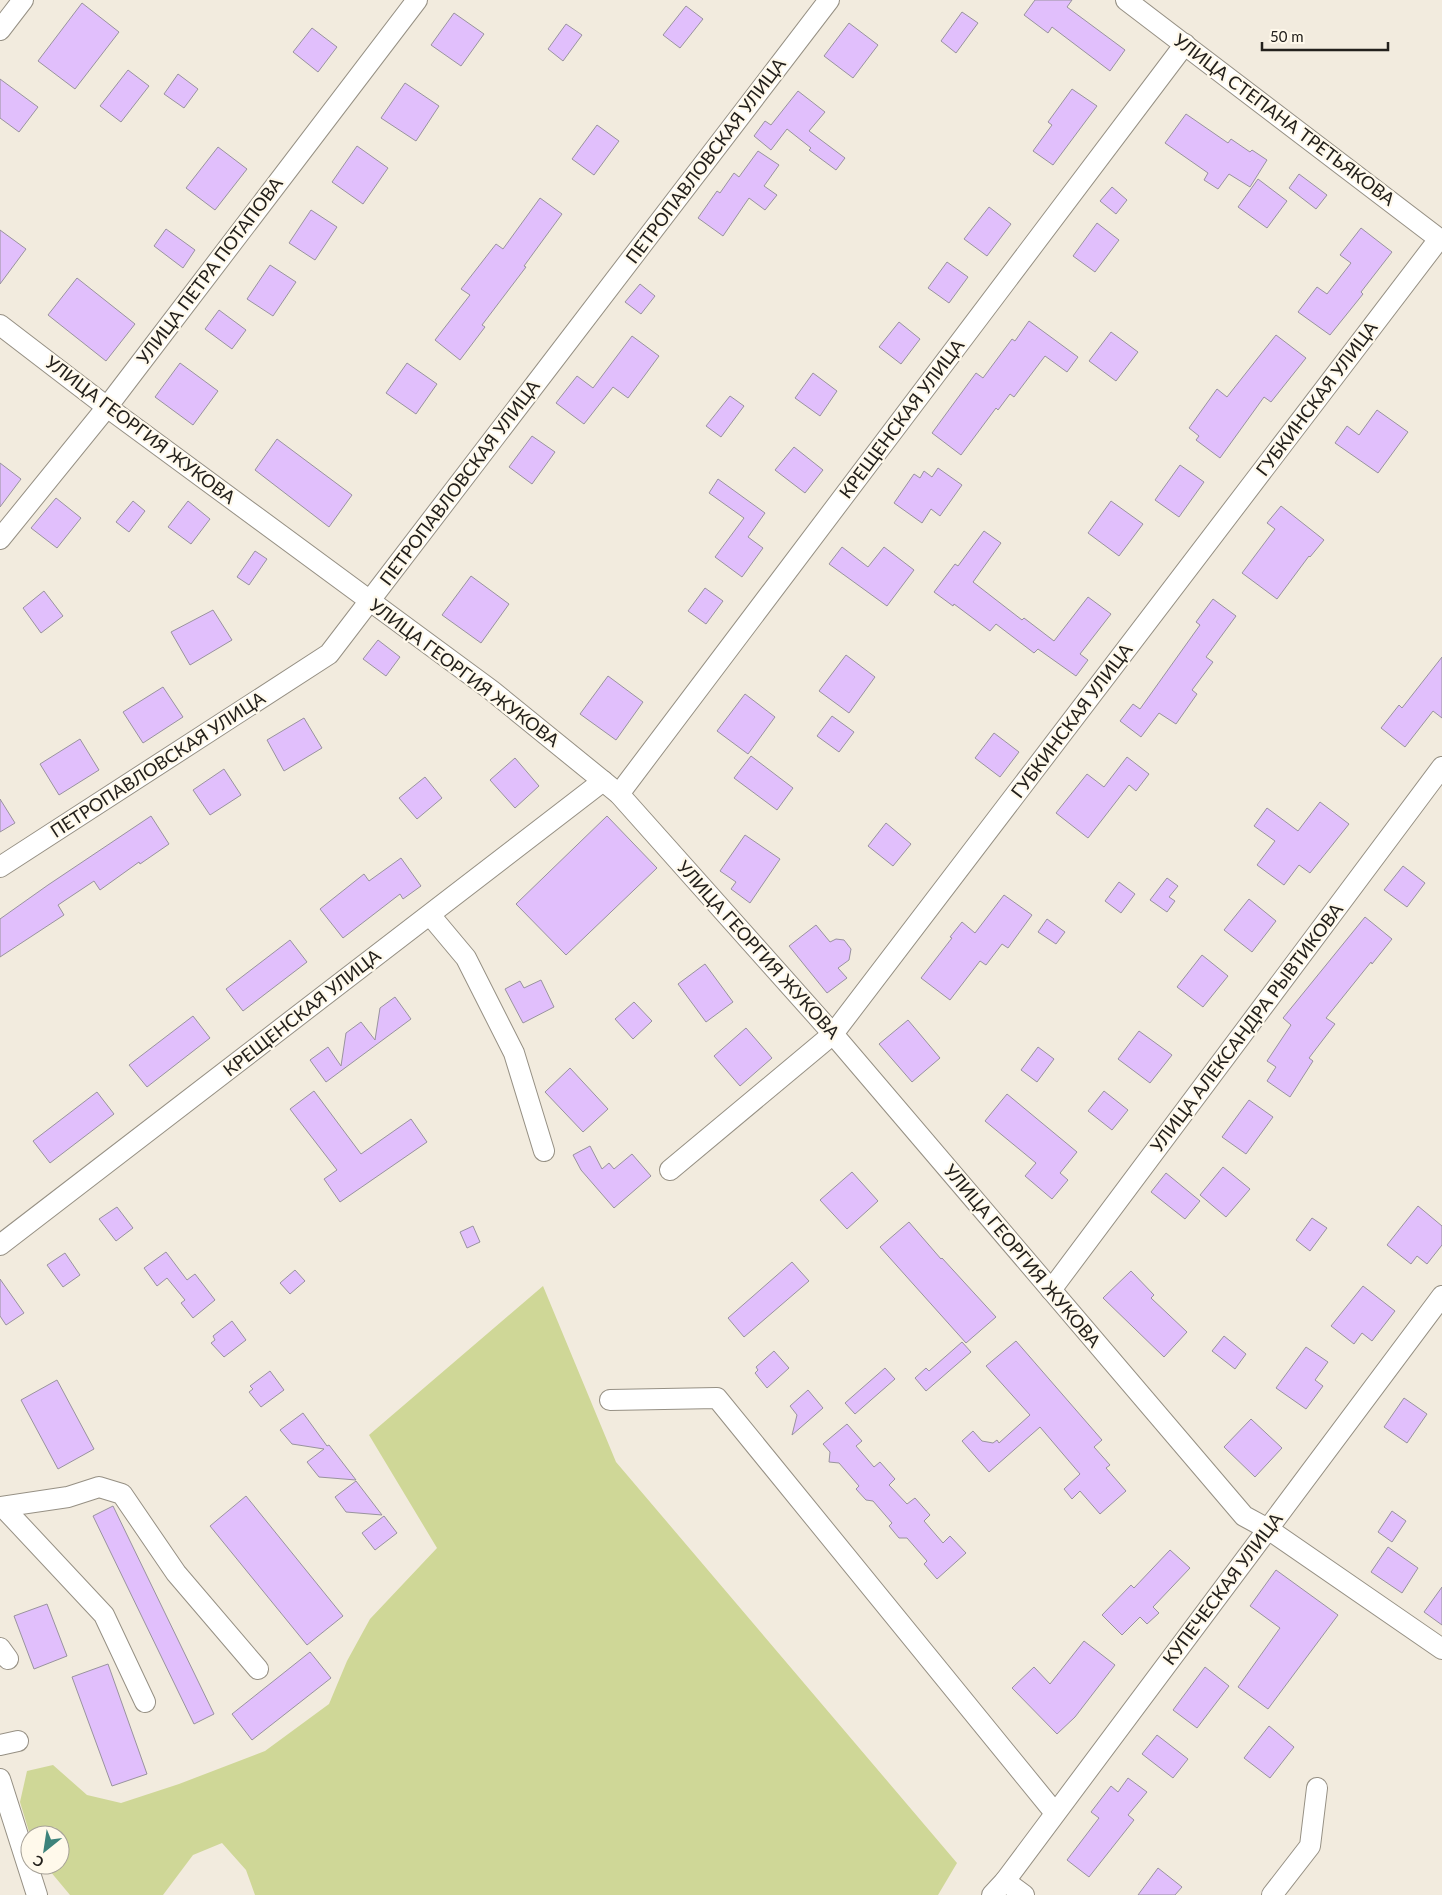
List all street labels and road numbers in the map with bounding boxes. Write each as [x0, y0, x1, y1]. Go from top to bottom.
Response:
street label: УЛИЦА СТЕПАНА ТРЕТЬЯКОВА [1170, 29, 1400, 210]
street label: ПЕТРОПАВЛОВСКАЯ УЛИЦА [621, 53, 790, 268]
street label: УЛИЦА ПЕТРА ПОТАПОВА [132, 172, 287, 368]
street label: ГУБКИНСКАЯ УЛИЦА [1251, 316, 1382, 480]
street label: КРЕЩЕНСКАЯ УЛИЦА [834, 334, 969, 502]
street label: УЛИЦА ГЕОРГИЯ ЖУКОВА [41, 351, 241, 508]
street label: ПЕТРОПАВЛОВСКАЯ УЛИЦА [375, 375, 544, 590]
street label: УЛИЦА ГЕОРГИЯ ЖУКОВА [365, 594, 565, 751]
street label: ГУБКИНСКАЯ УЛИЦА [1006, 638, 1137, 802]
street label: ПЕТРОПАВЛОВСКАЯ УЛИЦА [46, 686, 270, 842]
street label: УЛИЦА ГЕОРГИЯ ЖУКОВА [673, 856, 845, 1044]
street label: УЛИЦА АЛЕКСАНДРА РЫВТИКОВА [1145, 898, 1348, 1156]
street label: КРЕЩЕНСКАЯ УЛИЦА [218, 943, 385, 1080]
street label: УЛИЦА ГЕОРГИЯ ЖУКОВА [940, 1159, 1106, 1352]
street label: КУПЕЧЕСКАЯ УЛИЦА [1158, 1507, 1287, 1669]

